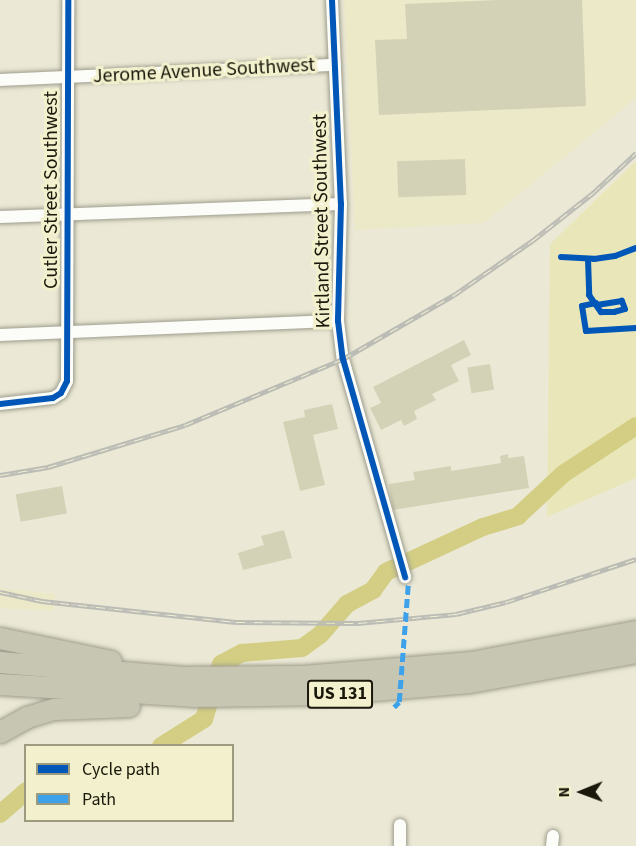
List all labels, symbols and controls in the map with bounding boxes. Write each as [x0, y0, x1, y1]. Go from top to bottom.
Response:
street label: Jerome Avenue Southwest [92, 53, 316, 89]
street label: Cutler Street Southwest [39, 91, 63, 289]
street label: Kirtland Street Southwest [308, 114, 336, 328]
road number: US 131 [307, 679, 373, 709]
legend [24, 744, 234, 822]
text: Cycle path [82, 757, 160, 782]
north arrow [552, 762, 612, 822]
text: Path [82, 787, 116, 812]
text: N [553, 787, 575, 798]

